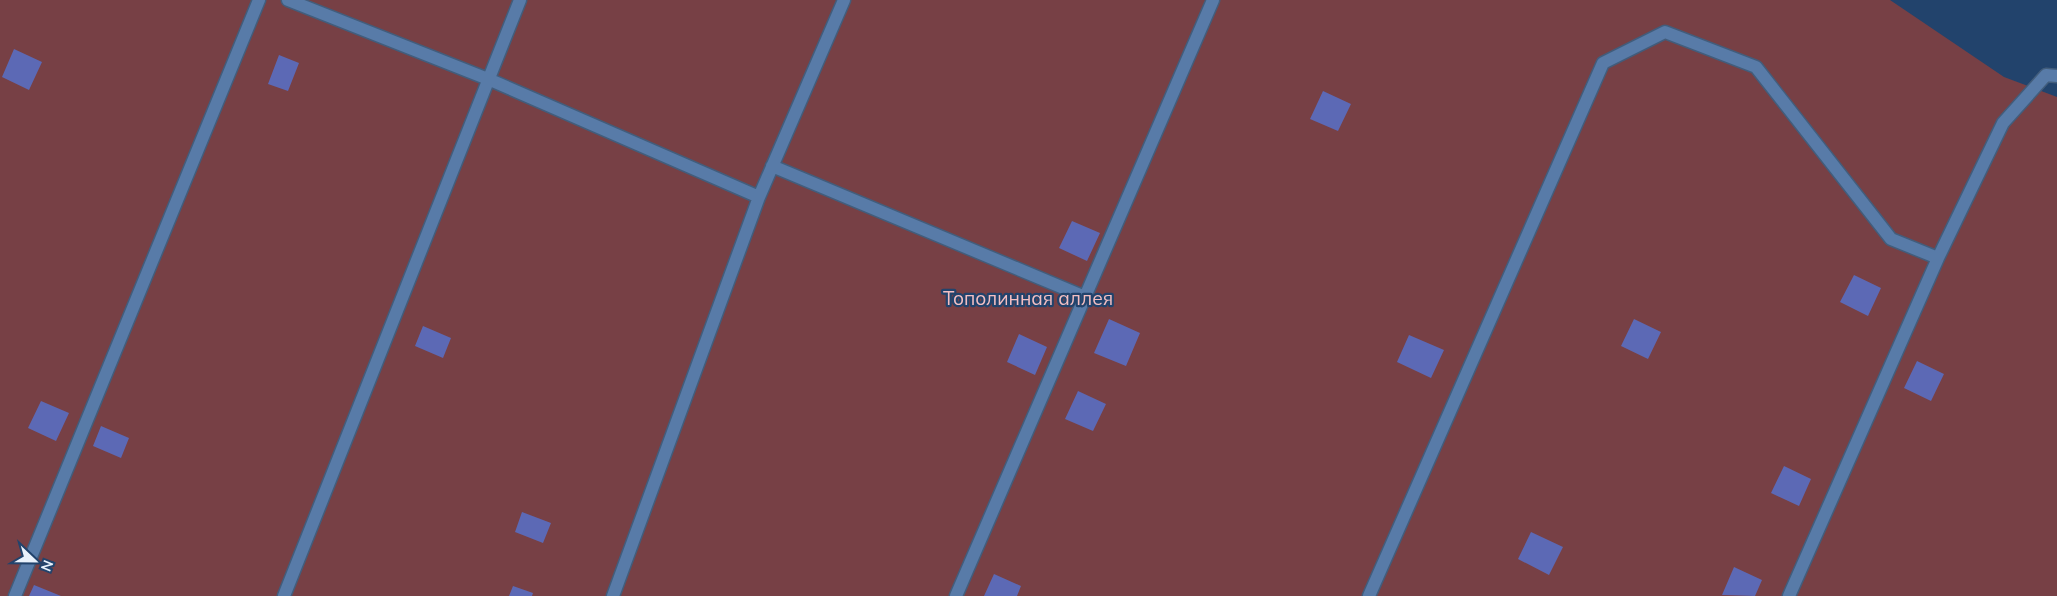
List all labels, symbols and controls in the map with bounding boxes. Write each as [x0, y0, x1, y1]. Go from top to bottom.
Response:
park label: Тополинная аллея [943, 286, 1113, 310]
north arrow [10, 536, 60, 586]
text: N [37, 558, 57, 574]

